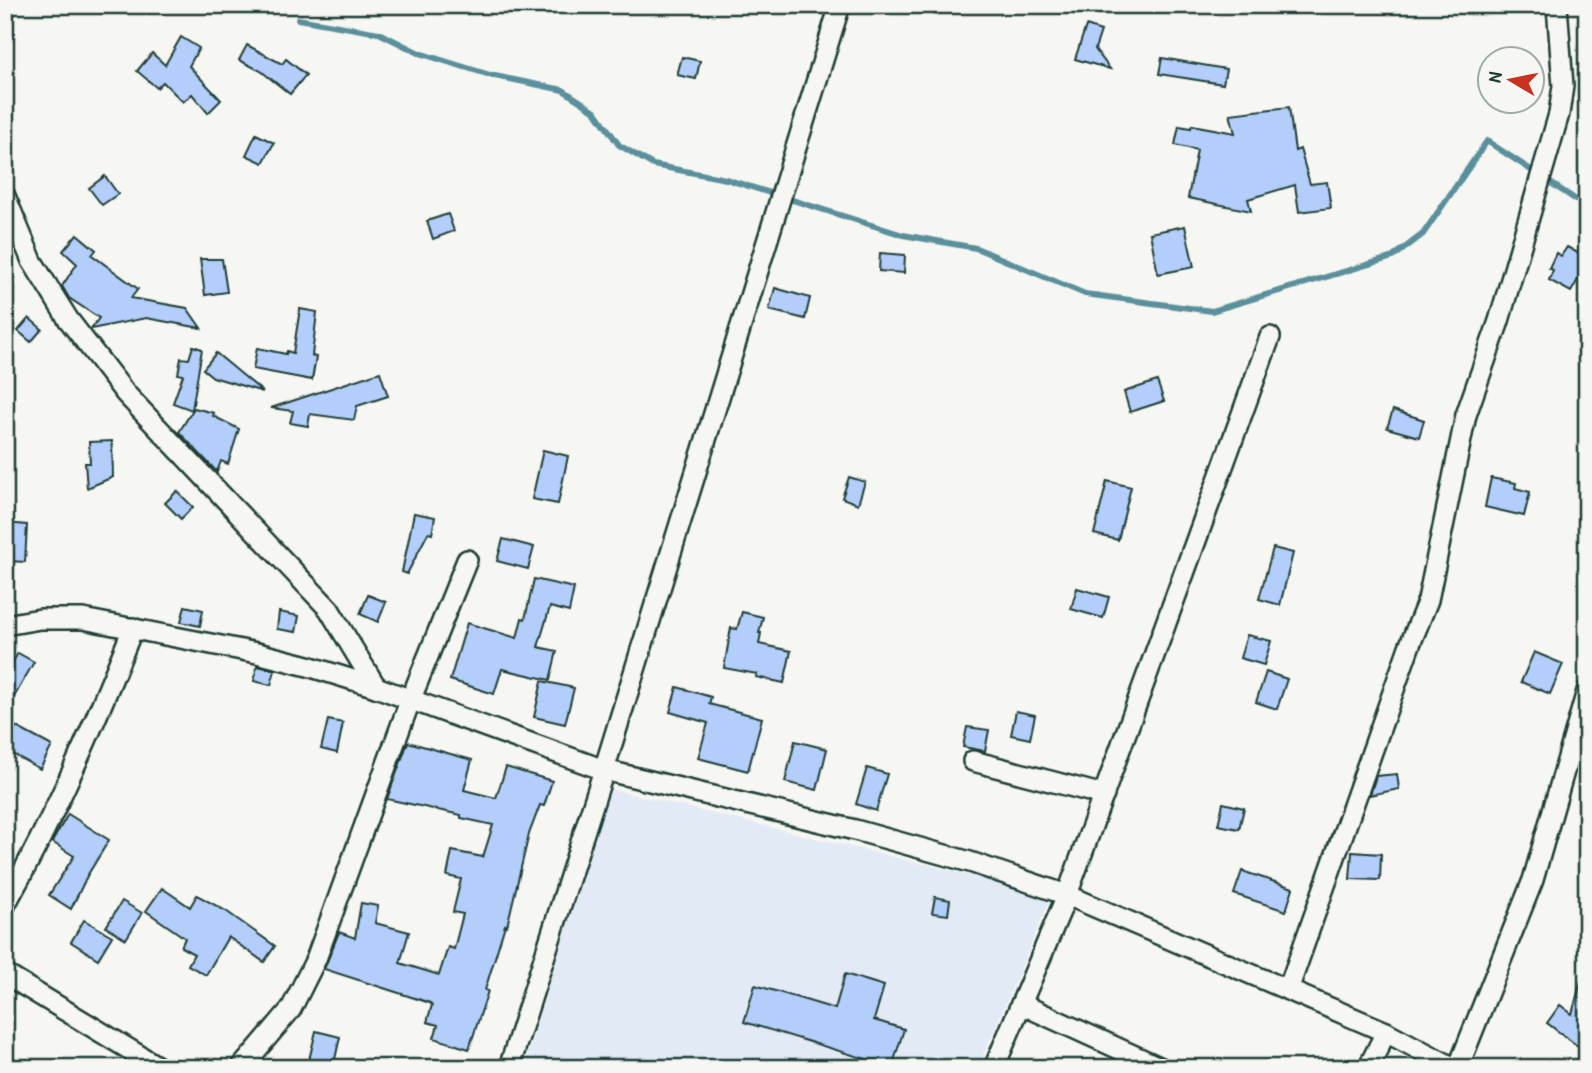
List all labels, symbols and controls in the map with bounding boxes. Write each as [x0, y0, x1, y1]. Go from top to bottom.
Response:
north arrow [1476, 46, 1546, 116]
text: N [1481, 70, 1508, 84]

